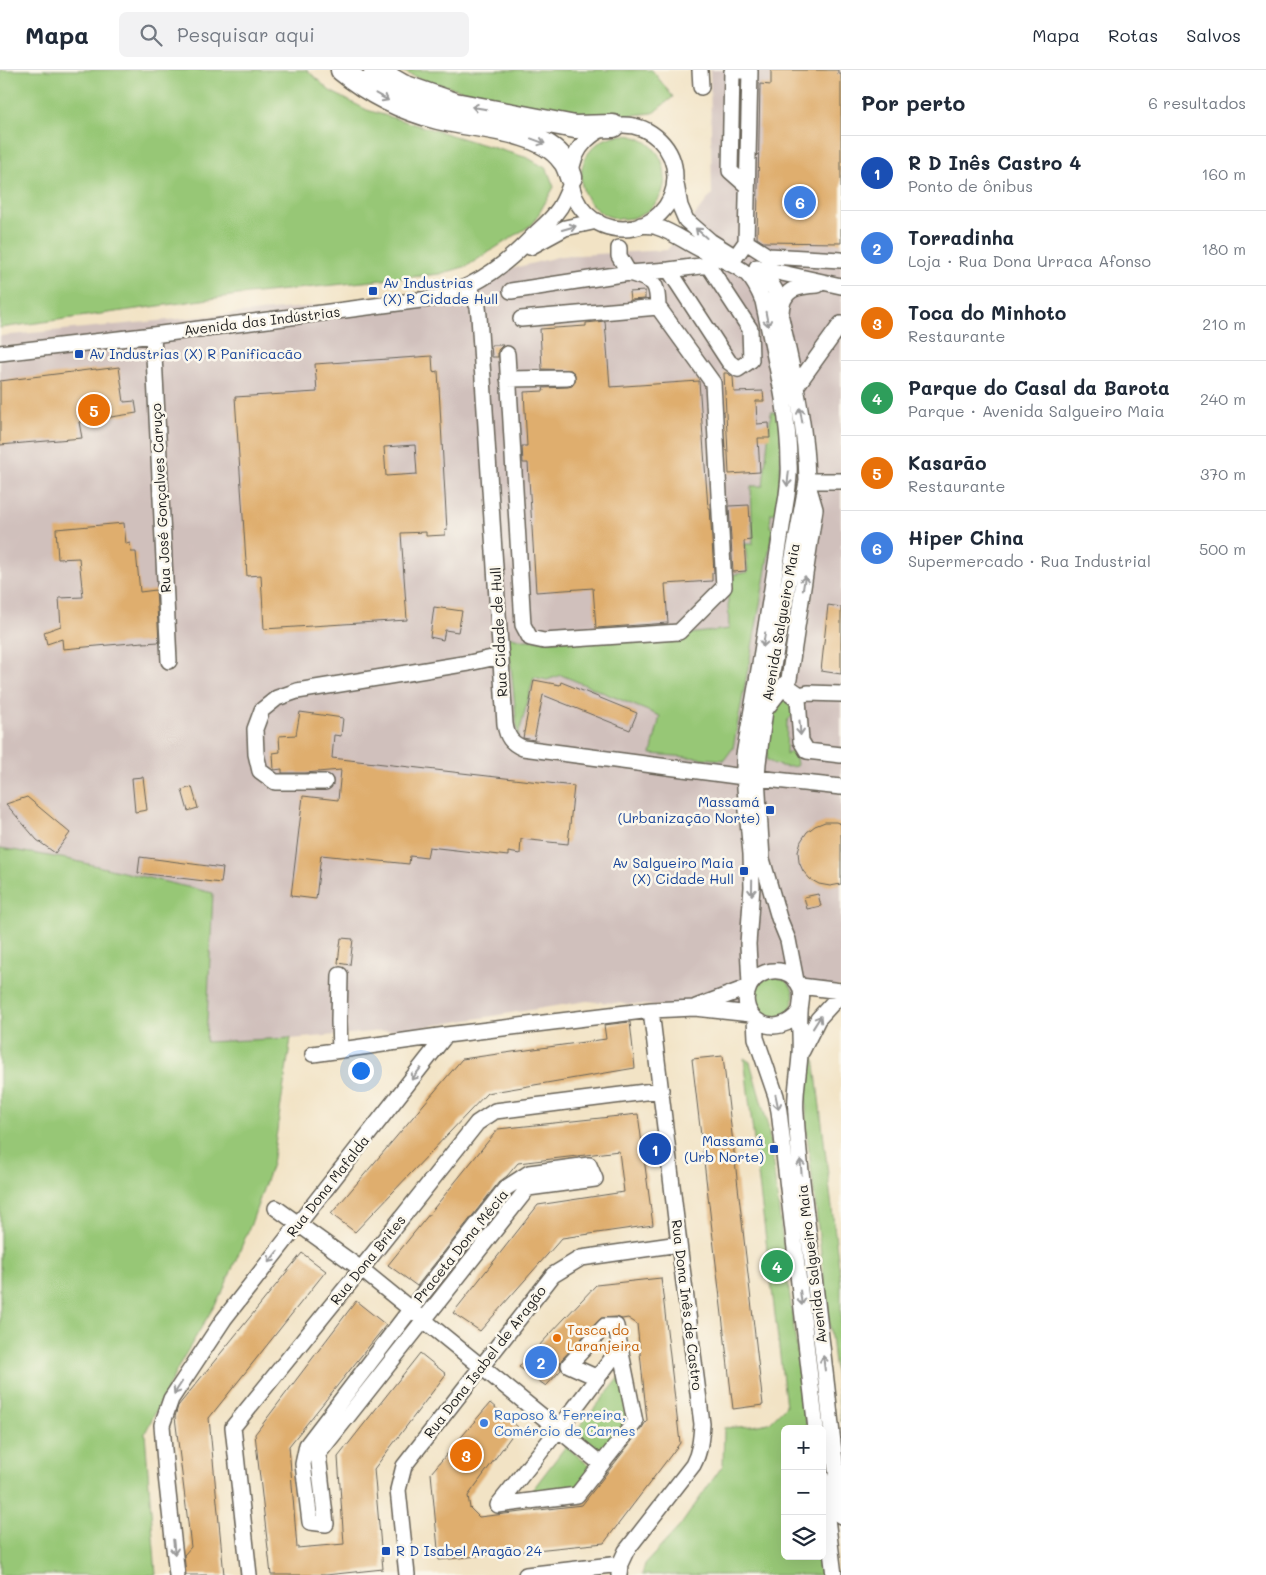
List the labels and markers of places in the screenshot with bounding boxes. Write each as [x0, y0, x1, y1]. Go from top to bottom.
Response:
pin: 6 [784, 183, 816, 221]
place label: Av Industrias (X) R Cidade Hull [383, 273, 498, 308]
marker: Av Industrias (X) R Cidade Hull [367, 285, 379, 297]
place label: Av Industrias (X) R Panificacão [89, 344, 302, 363]
marker: Av Industrias (X) R Panificacão [73, 348, 85, 360]
pin: 5 [78, 391, 110, 429]
place label: Massamá (Urbanização Norte) [618, 792, 760, 827]
marker: Massamá (Urbanização Norte) [764, 804, 776, 816]
place label: Av Salgueiro Maia (X) Cidade Hull [612, 853, 734, 888]
marker: Av Salgueiro Maia (X) Cidade Hull [738, 865, 750, 877]
pin: 1 [639, 1130, 671, 1168]
place label: Massamá (Urb Norte) [684, 1131, 764, 1166]
marker: Massamá (Urb Norte) [768, 1143, 780, 1155]
pin: 4 [761, 1247, 793, 1285]
place label: Tasca do Laranjeira [567, 1320, 640, 1355]
marker: Tasca do Laranjeira [551, 1332, 563, 1344]
pin: 2 [525, 1343, 557, 1381]
place label: Raposo & Ferreira, Comércio de Carnes [494, 1405, 635, 1440]
marker: Raposo & Ferreira, Comércio de Carnes [478, 1417, 490, 1429]
pin: 3 [450, 1436, 482, 1474]
place label: R D Isabel Aragão 24 [396, 1541, 543, 1560]
marker: R D Isabel Aragão 24 [380, 1545, 392, 1557]

